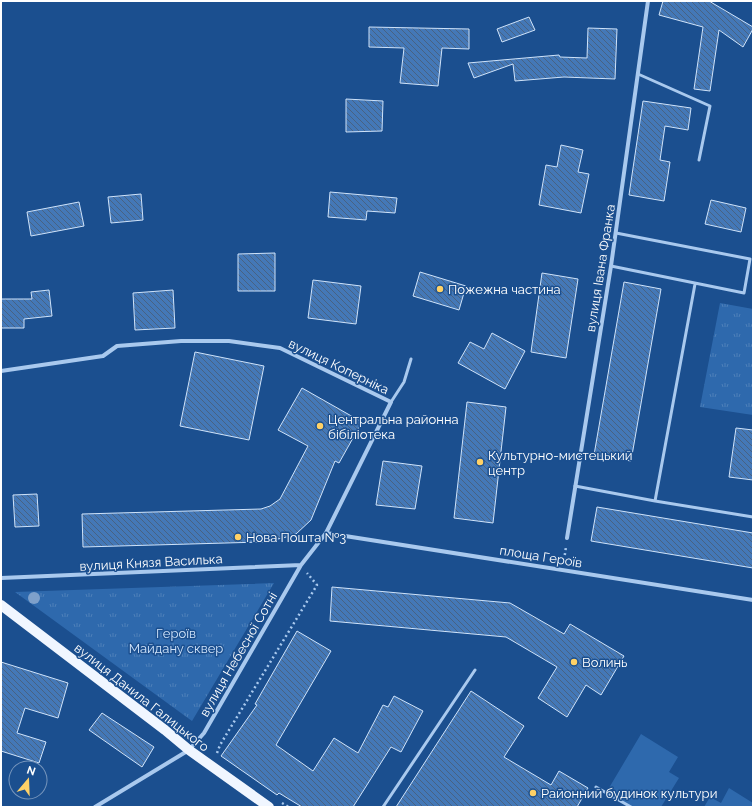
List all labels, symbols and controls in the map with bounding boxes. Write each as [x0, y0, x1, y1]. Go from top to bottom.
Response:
street label: вулиця Івана Франка [583, 203, 618, 333]
place label: Пожежна частина [448, 282, 561, 297]
marker: Пожежна частина [435, 284, 445, 294]
street label: вулиця Коперніка [286, 336, 391, 397]
place label: Центральна районна бібіліотека [328, 412, 459, 442]
marker: Центральна районна бібіліотека [315, 421, 325, 431]
place label: Культурно-мистецький центр [488, 448, 633, 478]
marker: Культурно-мистецький центр [475, 457, 485, 467]
place label: Нова Пошта №3 [246, 530, 346, 545]
marker: Нова Пошта №3 [233, 532, 243, 542]
street label: площа Героїв [499, 543, 583, 570]
street label: вулиця Князя Василька [79, 551, 223, 574]
street label: вулиця Небесної Сотні [197, 589, 280, 719]
park label: Героїв Майдану сквер [129, 626, 223, 656]
street label: вулиця Данила Галицького [71, 640, 212, 755]
place label: Волинь [582, 655, 627, 670]
marker: Волинь [569, 657, 579, 667]
north arrow [8, 760, 48, 800]
text: N [25, 764, 37, 779]
place label: Районний будинок культури [541, 786, 717, 801]
marker: Районний будинок культури [528, 788, 538, 798]

